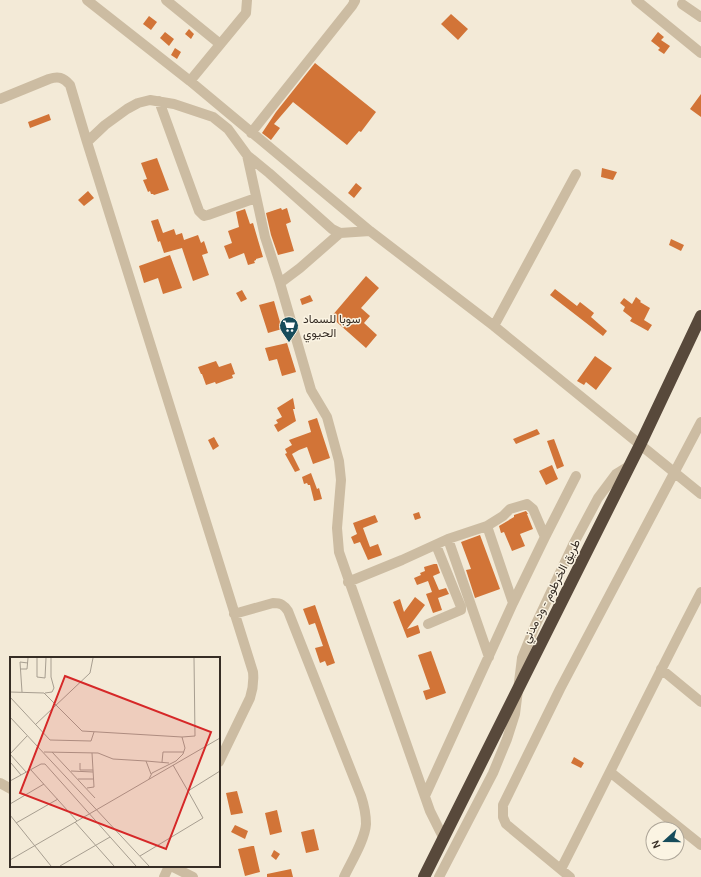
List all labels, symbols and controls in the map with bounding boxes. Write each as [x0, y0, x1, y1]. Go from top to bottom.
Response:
place label: سوبا للسماد الحيوي [303, 312, 361, 343]
supermarket icon: سوبا للسماد الحيوي [278, 315, 300, 343]
street label: طريق الخرطوم - ود مدني [519, 537, 586, 647]
inset map [10, 657, 220, 867]
north arrow [645, 821, 685, 861]
text: N [649, 838, 664, 850]

